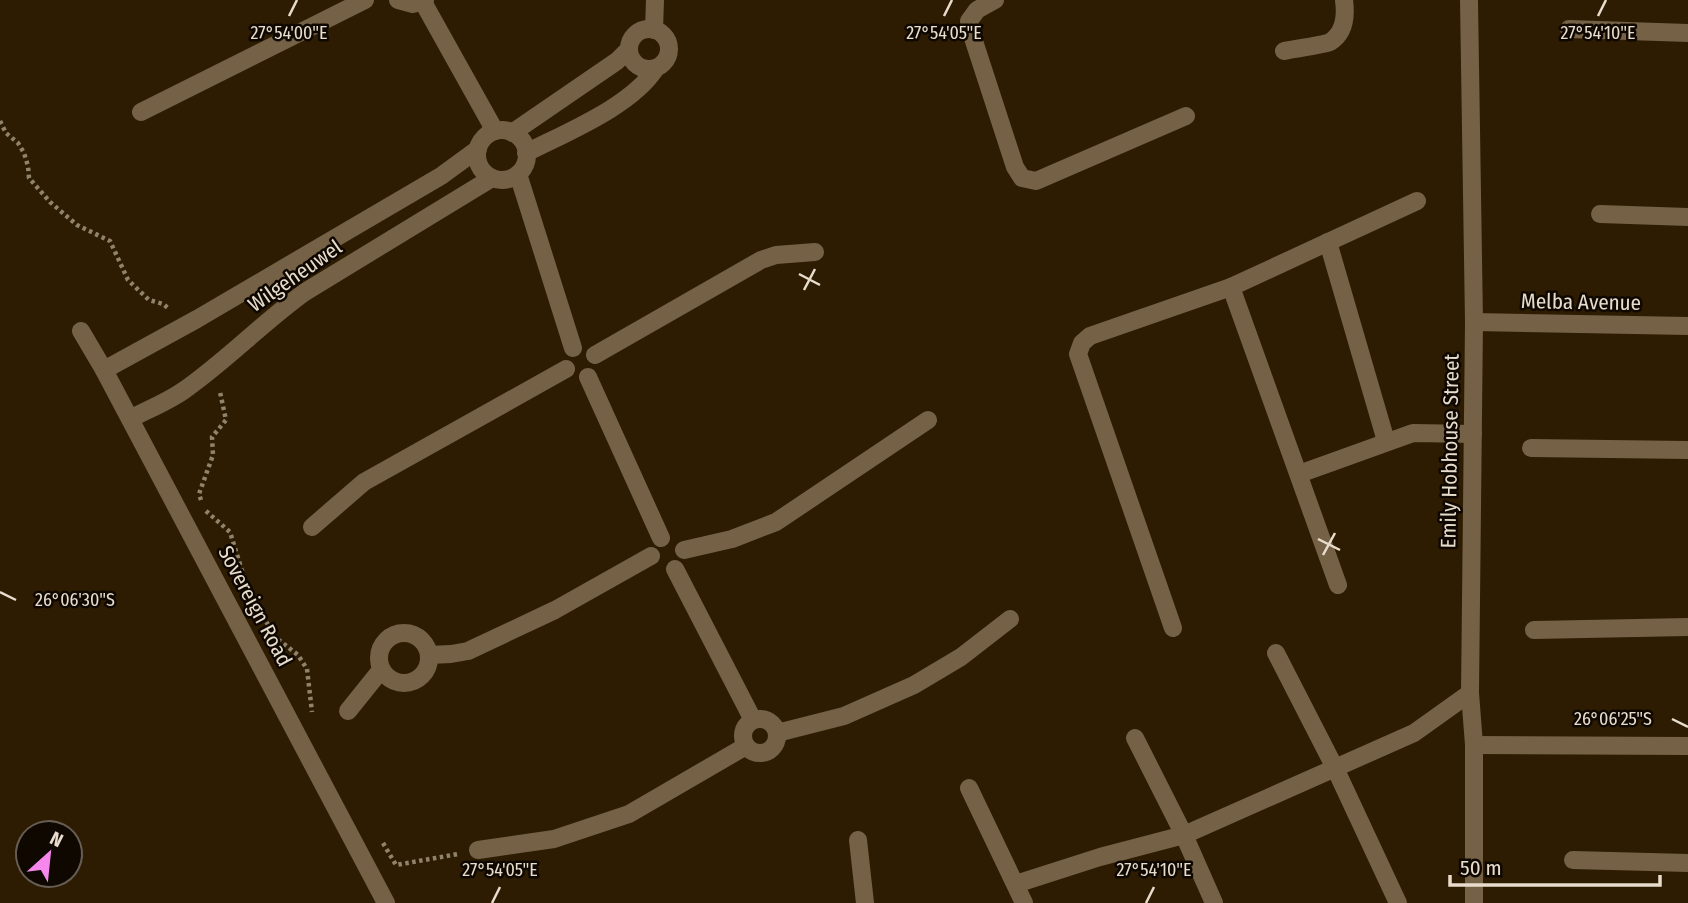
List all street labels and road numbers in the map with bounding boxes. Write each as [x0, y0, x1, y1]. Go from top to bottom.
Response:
street label: Wilgeheuwel [243, 234, 347, 318]
street label: Melba Avenue [1521, 288, 1641, 316]
street label: Emily Hobhouse Street [1435, 353, 1465, 549]
street label: Sovereign Road [212, 541, 298, 671]

